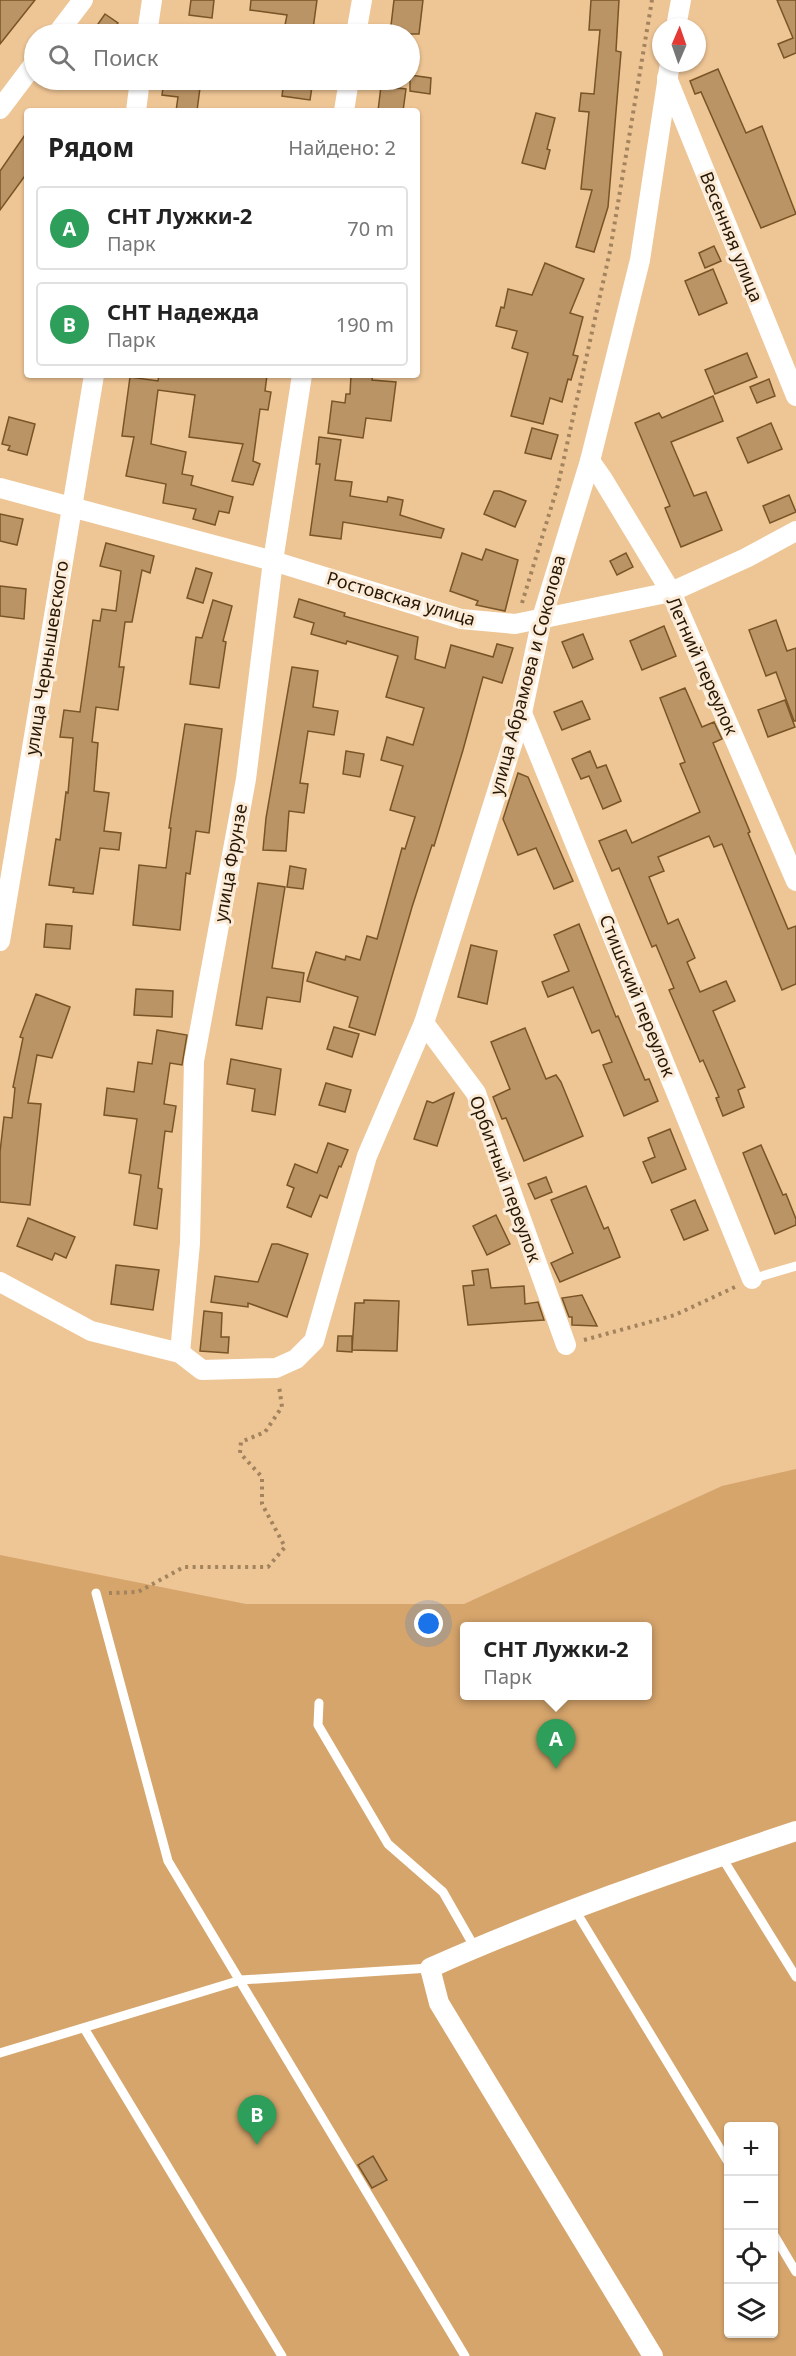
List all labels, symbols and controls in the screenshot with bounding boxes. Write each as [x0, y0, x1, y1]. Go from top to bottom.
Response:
north arrow [652, 18, 706, 72]
search box [24, 24, 420, 90]
icon: search [45, 41, 78, 74]
text: Поиск [93, 42, 158, 72]
text: Рядом [48, 129, 134, 165]
text: Найдено: 2 [288, 134, 396, 161]
street label: Весенняя улица [695, 168, 769, 305]
text: СНТ Лужки-2 [107, 200, 252, 230]
text: A [63, 215, 76, 242]
text: 70 m [347, 215, 394, 242]
text: Парк [107, 230, 156, 257]
text: СНТ Надежда [107, 296, 259, 326]
text: B [63, 311, 76, 338]
text: 190 m [336, 311, 394, 338]
text: Парк [107, 326, 156, 353]
street label: улица Абрамова и Соколова [483, 552, 571, 797]
street label: улица Чернышевского [19, 559, 73, 757]
street label: Ростовская улица [324, 565, 478, 631]
street label: Летний переулок [662, 593, 744, 739]
street label: улица Фрунзе [208, 802, 252, 924]
street label: Стишский переулок [594, 911, 682, 1081]
street label: Орбитный переулок [465, 1092, 547, 1266]
your location [414, 1609, 443, 1638]
popup [460, 1622, 652, 1700]
text: СНТ Лужки-2 [483, 1633, 629, 1663]
text: Парк [483, 1663, 532, 1690]
pin: A [536, 1720, 576, 1769]
pin: B [238, 2096, 276, 2145]
map controls [724, 2122, 778, 2338]
button: + [724, 2122, 778, 2176]
button: − [724, 2176, 778, 2230]
button: locate [724, 2230, 778, 2284]
button: layers [724, 2284, 778, 2338]

